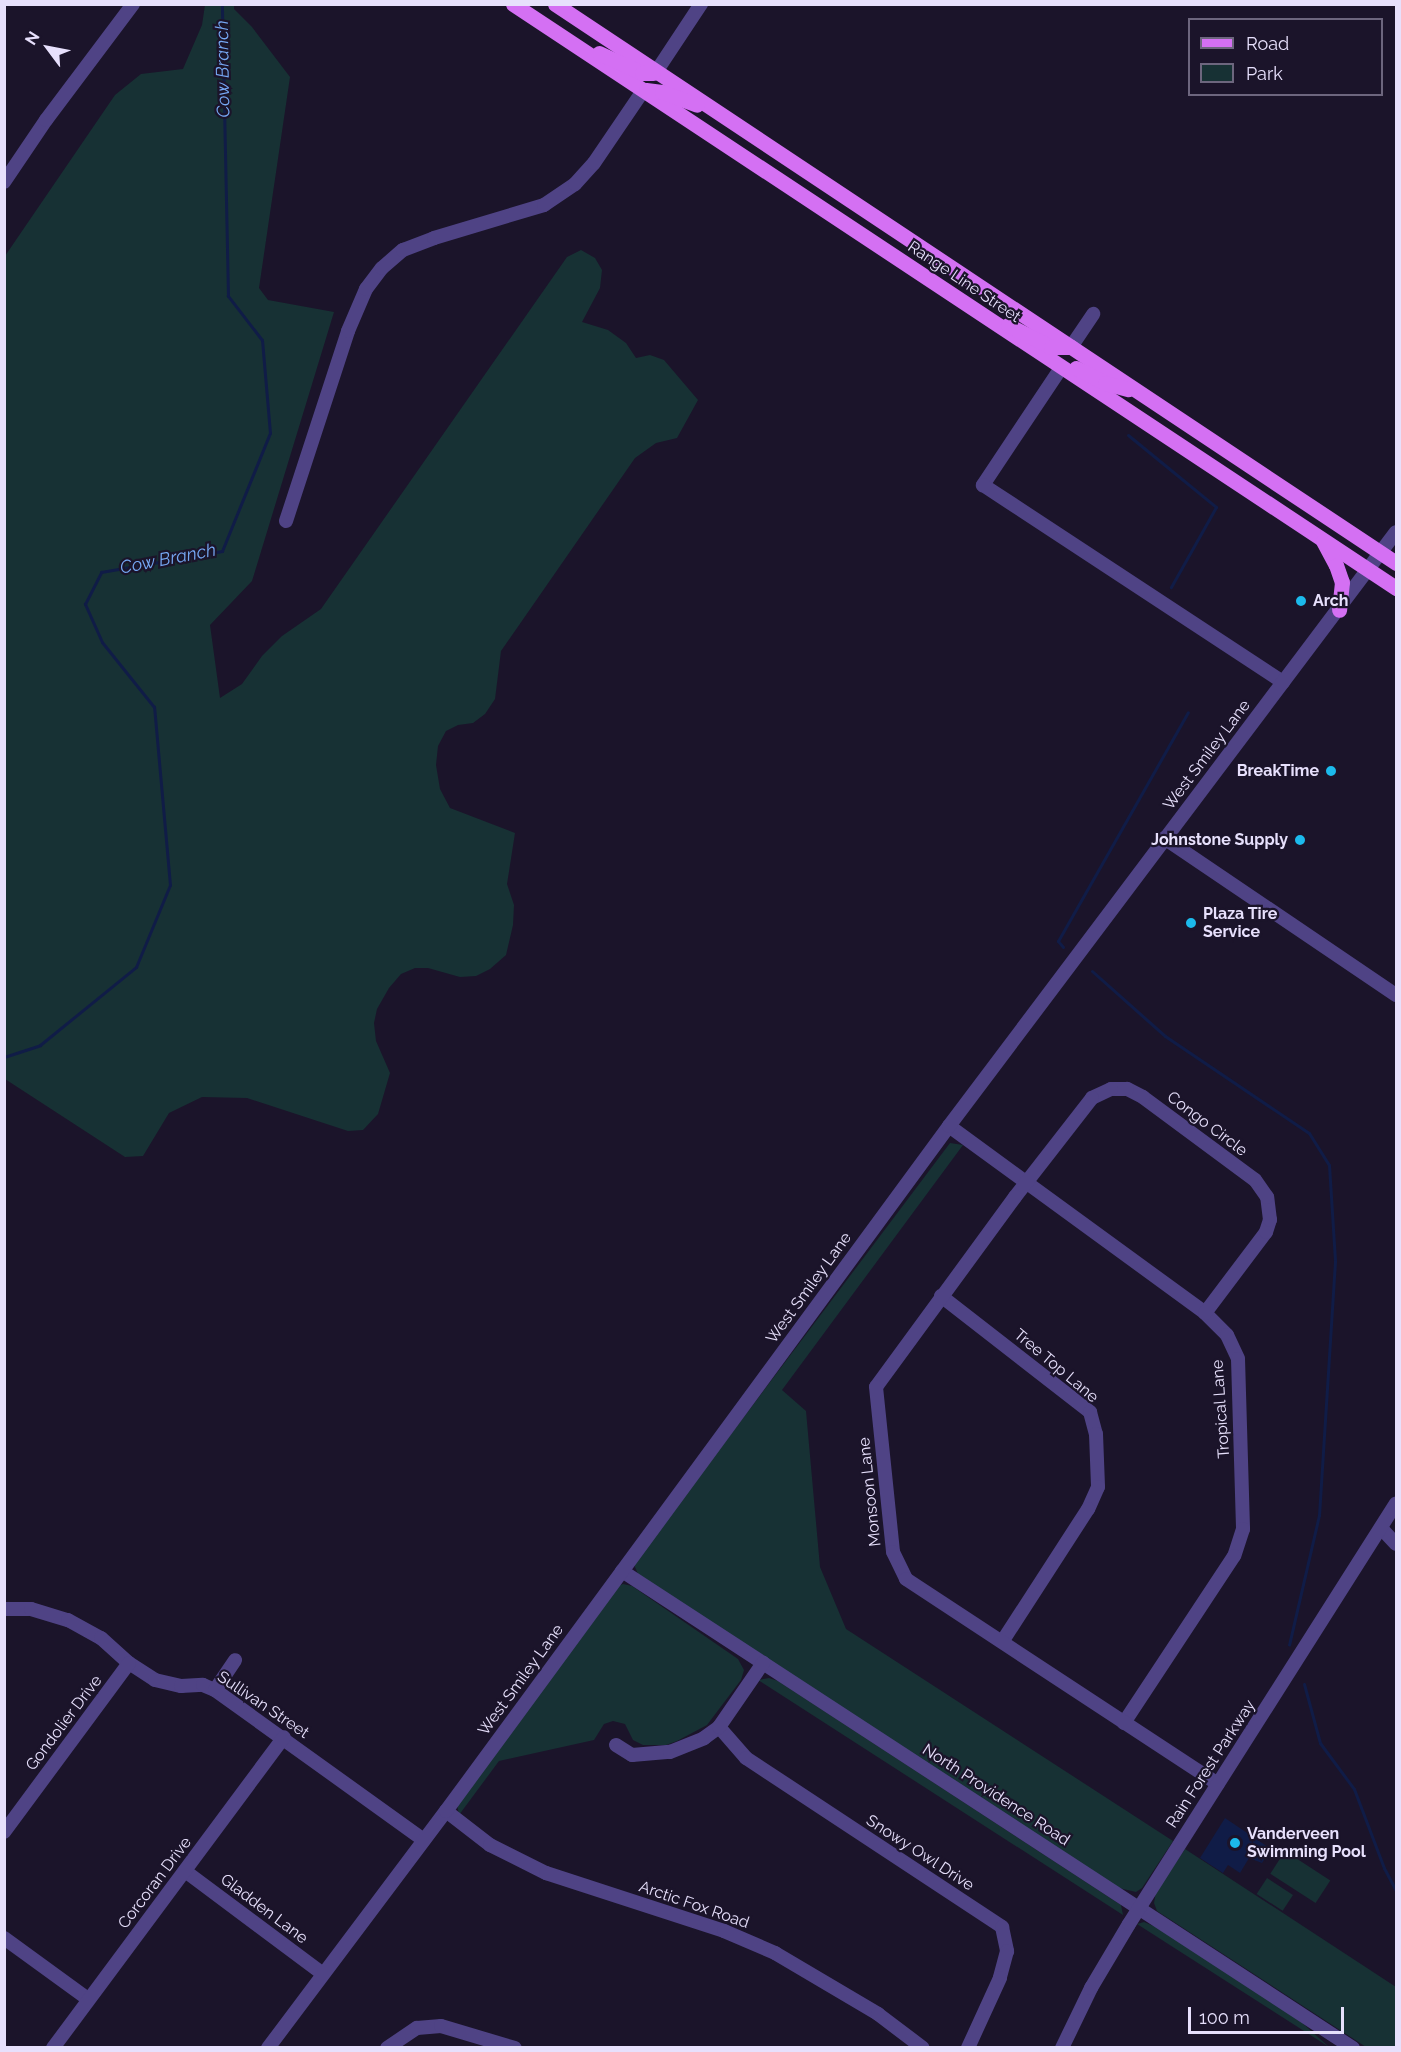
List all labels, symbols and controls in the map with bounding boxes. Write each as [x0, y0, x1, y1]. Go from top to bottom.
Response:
north arrow [18, 18, 78, 78]
legend [1188, 18, 1383, 96]
water label: Cow Branch [211, 20, 235, 118]
text: N [21, 28, 44, 48]
text: Road [1246, 33, 1289, 54]
text: Park [1246, 63, 1283, 84]
street label: Range Line Street [904, 237, 1024, 327]
water label: Cow Branch [118, 539, 218, 579]
place label: Arch [1313, 591, 1349, 611]
marker: Arch [1294, 594, 1308, 608]
street label: West Smiley Lane [1159, 696, 1255, 814]
place label: BreakTime [1237, 761, 1319, 781]
marker: BreakTime [1324, 764, 1338, 778]
place label: Johnstone Supply [1151, 830, 1288, 850]
marker: Johnstone Supply [1293, 833, 1307, 847]
place label: Plaza Tire Service [1203, 904, 1278, 942]
marker: Plaza Tire Service [1184, 916, 1198, 930]
street label: Congo Circle [1163, 1088, 1251, 1160]
street label: West Smiley Lane [762, 1228, 856, 1348]
street label: Tree Top Lane [1010, 1325, 1102, 1407]
street label: Tropical Lane [1208, 1359, 1234, 1459]
street label: Monsoon Lane [855, 1436, 885, 1548]
street label: West Smiley Lane [474, 1620, 568, 1740]
street label: Sullivan Street [214, 1667, 312, 1743]
street label: Gondolier Drive [22, 1671, 106, 1775]
street label: Rain Forest Parkway [1162, 1696, 1260, 1832]
street label: North Providence Road [919, 1740, 1073, 1850]
street label: Snowy Owl Drive [862, 1811, 978, 1895]
place label: Vanderveen Swimming Pool [1247, 1824, 1366, 1862]
street label: Corcoran Drive [114, 1833, 196, 1933]
marker: Vanderveen Swimming Pool [1228, 1836, 1242, 1850]
street label: Gladden Lane [217, 1870, 311, 1948]
street label: Arctic Fox Road [636, 1877, 752, 1933]
scale bar [1191, 1995, 1347, 2033]
text: 100 m [1199, 2007, 1250, 2028]

